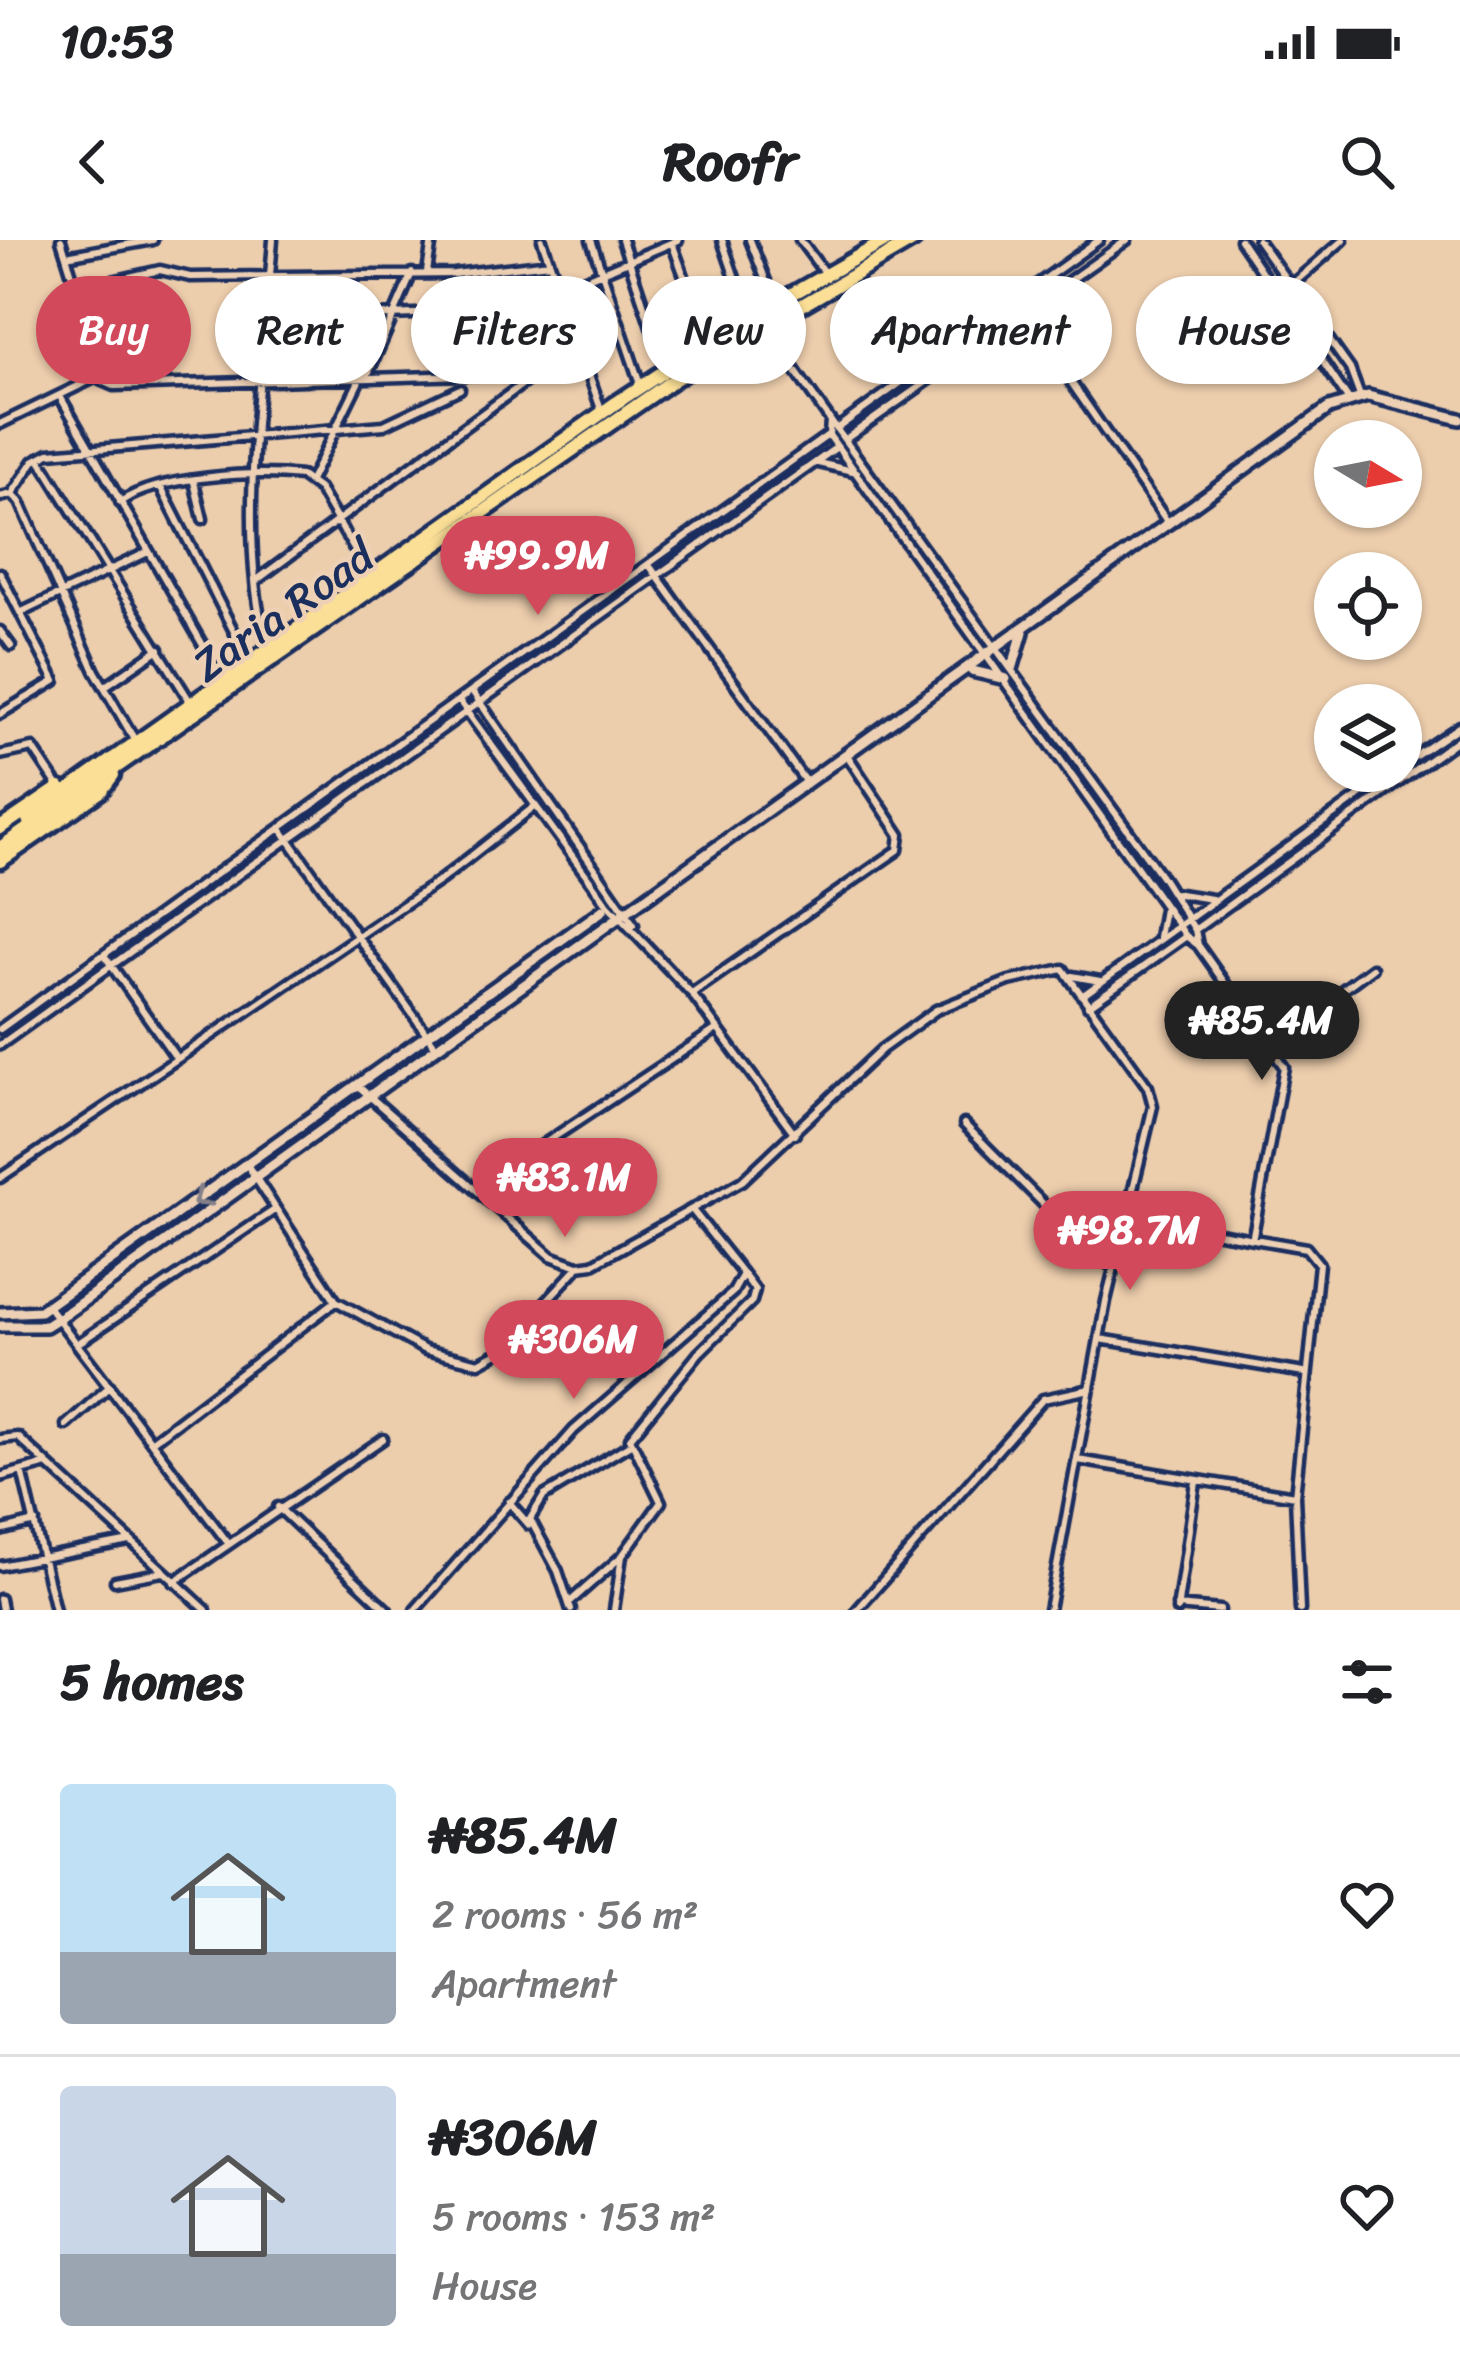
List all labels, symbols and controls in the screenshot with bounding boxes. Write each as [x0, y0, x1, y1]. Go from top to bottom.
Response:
text: 10:53 [60, 2, 174, 82]
text: Roofr [663, 114, 797, 210]
icon: back [60, 129, 126, 195]
icon: search [1334, 129, 1400, 195]
chip: Buy [36, 276, 191, 384]
chip: Rent [215, 276, 387, 384]
chip: Filters [411, 276, 618, 384]
chip: New [642, 276, 806, 384]
chip: Apartment [830, 276, 1112, 384]
chip: House [1136, 276, 1333, 384]
north arrow [1314, 420, 1422, 528]
map controls [1314, 420, 1422, 792]
street label: Zaria Road [175, 516, 394, 704]
pin: ₦99.9M [440, 516, 636, 618]
text: ₦99.9M [467, 520, 609, 589]
button: locate [1314, 552, 1422, 660]
button: layers [1314, 684, 1422, 792]
pin: ₦85.4M [1164, 981, 1360, 1083]
text: ₦85.4M [1191, 985, 1333, 1054]
pin: ₦83.1M [467, 1138, 663, 1240]
text: ₦83.1M [499, 1142, 631, 1211]
one-way arrow [192, 1185, 214, 1207]
pin: ₦98.7M [1032, 1191, 1228, 1293]
text: ₦98.7M [1060, 1195, 1200, 1264]
pin: ₦306M [490, 1300, 658, 1402]
text: ₦306M [511, 1304, 637, 1373]
text: 5 homes [60, 1637, 243, 1727]
icon: filters [1334, 1649, 1400, 1715]
text: ₦85.4M [432, 1790, 617, 1880]
icon: home [156, 1832, 300, 1976]
icon: heart [1334, 1871, 1400, 1937]
text: 2 rooms · 56 m² [432, 1880, 698, 1949]
text: Apartment [432, 1949, 616, 2018]
text: ₦306M [432, 2092, 597, 2182]
icon: home [156, 2134, 300, 2278]
icon: heart [1334, 2173, 1400, 2239]
text: 5 rooms · 153 m² [432, 2182, 716, 2251]
text: House [432, 2251, 537, 2320]

